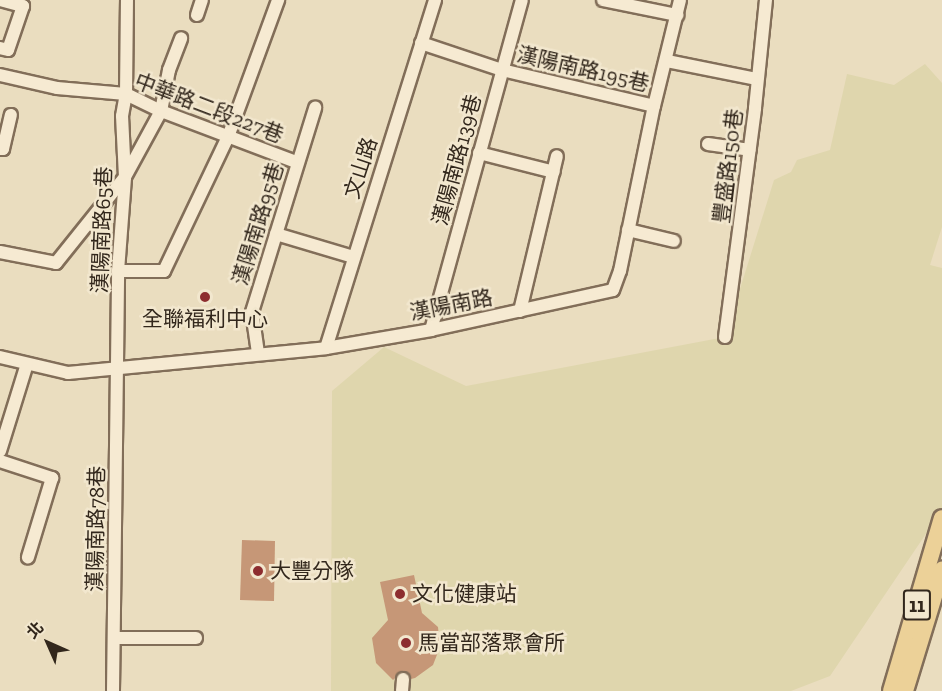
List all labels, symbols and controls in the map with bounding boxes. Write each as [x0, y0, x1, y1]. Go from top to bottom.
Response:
street label: 漢陽南路195巷 [514, 42, 652, 96]
street label: 中華路二段227巷 [131, 68, 287, 148]
street label: 漢陽南路139巷 [427, 92, 487, 228]
street label: 豐盛路150巷 [708, 107, 748, 225]
street label: 文山路 [339, 134, 383, 202]
street label: 漢陽南路95巷 [227, 160, 289, 288]
street label: 漢陽南路65巷 [87, 166, 117, 294]
street label: 漢陽南路 [407, 285, 495, 325]
marker: 全聯福利中心 [198, 290, 212, 304]
place label: 全聯福利中心 [142, 306, 268, 332]
street label: 漢陽南路78巷 [82, 466, 110, 592]
place label: 大豐分隊 [270, 558, 354, 584]
marker: 大豐分隊 [251, 564, 265, 578]
place label: 文化健康站 [412, 581, 517, 607]
marker: 文化健康站 [393, 587, 407, 601]
road number: 11 [902, 588, 932, 622]
north arrow [18, 613, 78, 673]
text: 北 [23, 618, 47, 642]
place label: 馬當部落聚會所 [418, 630, 565, 656]
marker: 馬當部落聚會所 [399, 636, 413, 650]

